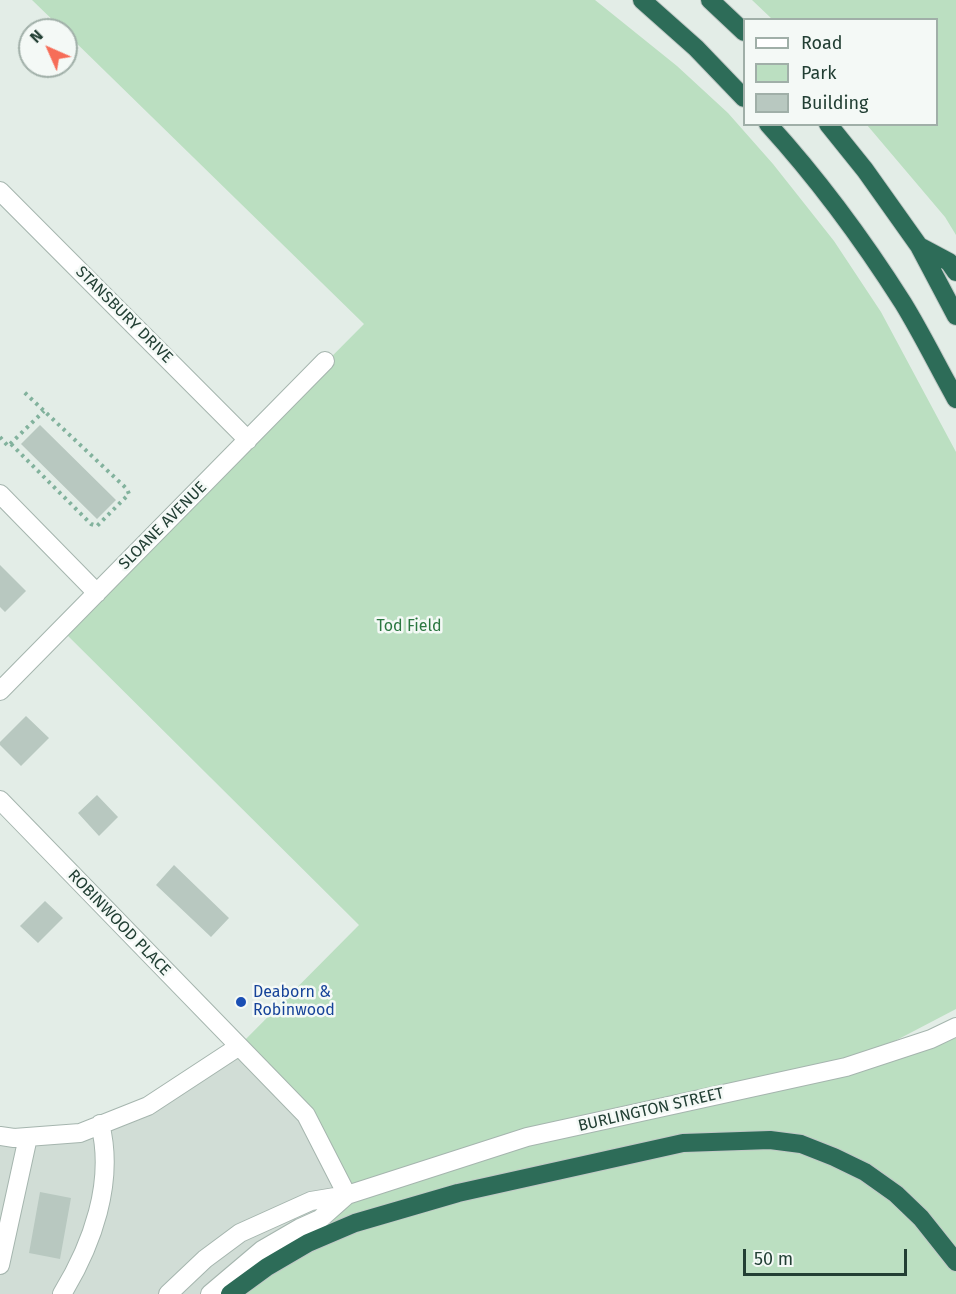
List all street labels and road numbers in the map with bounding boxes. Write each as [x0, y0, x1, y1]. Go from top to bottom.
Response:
street label: STANSBURY DRIVE [71, 262, 177, 368]
street label: SLOANE AVENUE [115, 478, 211, 574]
street label: ROBINWOOD PLACE [64, 866, 174, 980]
street label: BURLINGTON STREET [576, 1084, 726, 1136]

